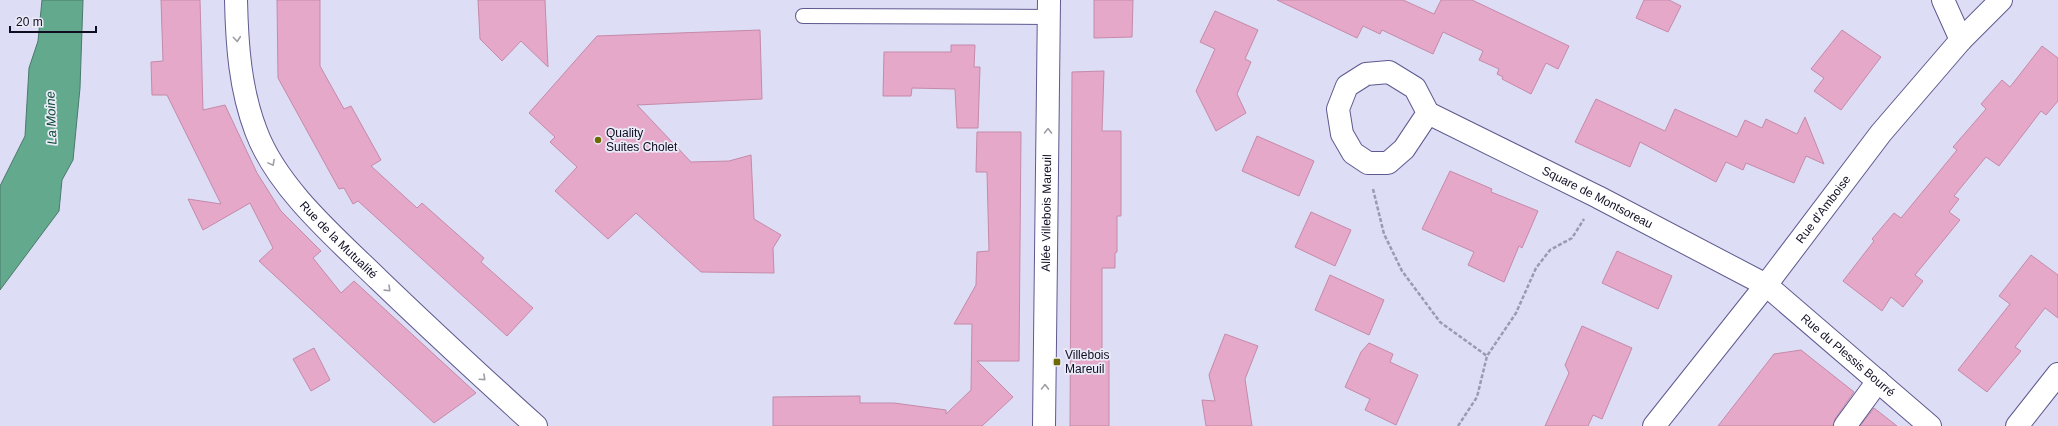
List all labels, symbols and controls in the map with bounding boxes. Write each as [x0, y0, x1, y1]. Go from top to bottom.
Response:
scale bar [10, 8, 96, 34]
text: 20 m [16, 15, 43, 29]
one-way arrow [233, 36, 242, 42]
water label: La Moine [43, 91, 59, 145]
place label: Quality Suites Cholet [606, 126, 678, 154]
one-way arrow [1044, 128, 1052, 134]
marker: Quality Suites Cholet [593, 135, 603, 145]
street label: Allée Villebois Mareuil [1039, 154, 1054, 272]
one-way arrow [268, 158, 275, 166]
street label: Square de Montsoreau [1540, 163, 1655, 231]
street label: Rue d’Amboise [1793, 172, 1854, 246]
street label: Rue de la Mutualité [297, 198, 380, 282]
one-way arrow [383, 284, 391, 292]
street label: Rue du Plessis Bourré [1798, 311, 1898, 400]
place label: Villebois Mareuil [1065, 348, 1109, 376]
marker: Villebois Mareuil [1052, 357, 1062, 367]
one-way arrow [478, 373, 486, 381]
one-way arrow [1041, 384, 1049, 390]

